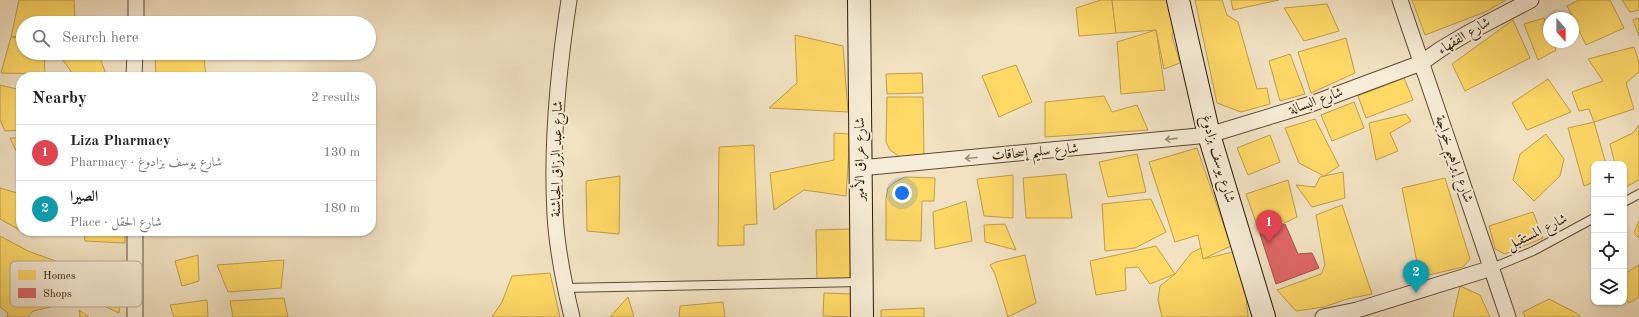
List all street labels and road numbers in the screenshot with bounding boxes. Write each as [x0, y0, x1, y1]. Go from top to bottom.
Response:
street label: شارع الفقهاء [1435, 15, 1495, 60]
street label: شارع البسالة [1286, 85, 1346, 121]
street label: شارع عبد الرزاق الحباشنة [548, 101, 569, 217]
street label: شارع يوسف بزادوغ [1195, 113, 1237, 206]
street label: شارع إبراهيم خواجة [1427, 114, 1475, 206]
street label: شارع عراق الأمير [849, 117, 871, 203]
street label: شارع سليم إسحاقات [991, 141, 1080, 169]
street label: شارع المستقبل [1505, 211, 1571, 256]

